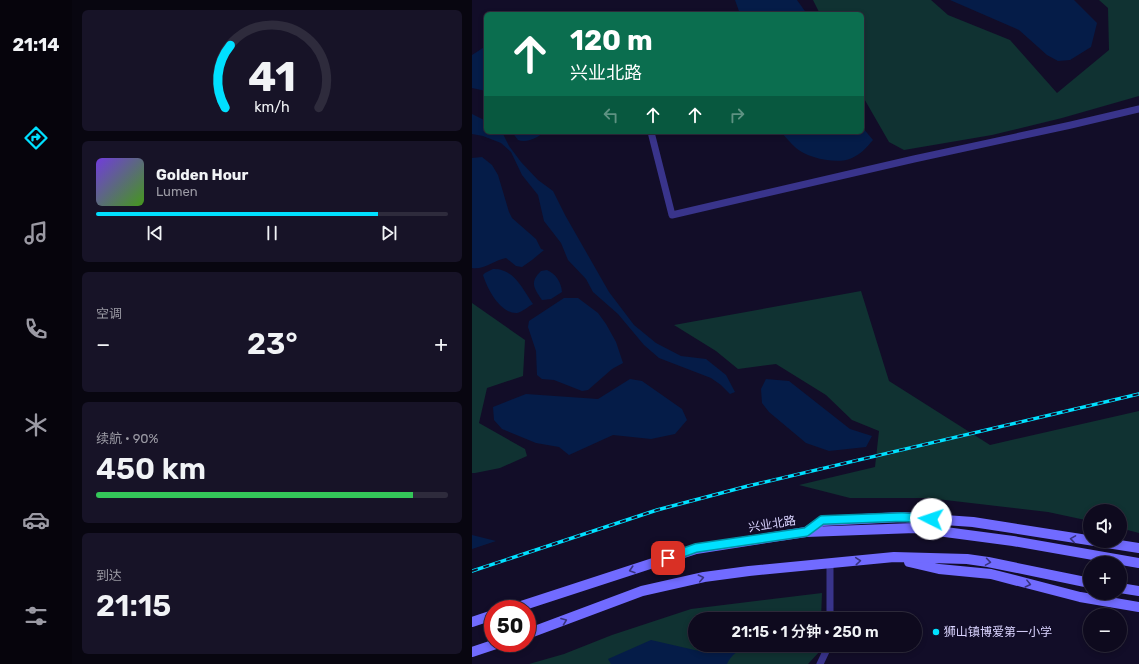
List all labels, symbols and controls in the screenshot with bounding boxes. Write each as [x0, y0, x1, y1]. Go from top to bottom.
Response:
text: 120 m [570, 24, 653, 57]
icon: ahead [504, 28, 556, 80]
text: 21:14 [12, 34, 60, 56]
text: 41 [248, 52, 296, 101]
text: 兴业北路 [570, 62, 642, 84]
text: km/h [254, 99, 290, 116]
icon: left [600, 104, 622, 126]
icon: ahead [642, 104, 664, 126]
icon: ahead [684, 104, 706, 126]
icon: right [726, 104, 748, 126]
icon: directions [22, 124, 50, 152]
text: Golden Hour [156, 166, 248, 184]
text: Lumen [156, 184, 198, 199]
icon: music [22, 219, 50, 247]
icon: previous [144, 222, 166, 244]
icon: pause [261, 222, 283, 244]
icon: next [378, 222, 400, 244]
text: 空调 [96, 306, 122, 321]
icon: phone [22, 315, 50, 343]
text: 23° [247, 326, 298, 362]
text: − [96, 331, 110, 358]
text: + [434, 331, 448, 358]
icon: climate [22, 411, 50, 439]
text: 续航 · 90% [96, 431, 159, 446]
text: 450 km [96, 451, 206, 487]
position arrow [910, 498, 952, 540]
map controls [1083, 504, 1127, 652]
button: sound [1083, 504, 1127, 548]
icon: car [22, 506, 50, 534]
street label: 兴业北路 [747, 513, 797, 535]
one-way arrow [1070, 535, 1076, 544]
pin [651, 541, 685, 575]
icon: arrive [657, 547, 679, 569]
one-way arrow [855, 556, 861, 565]
button: + [1083, 556, 1127, 600]
one-way arrow [984, 557, 991, 566]
one-way arrow [628, 565, 635, 574]
text: 到达 [96, 568, 122, 583]
one-way arrow [698, 574, 704, 583]
one-way arrow [1025, 579, 1031, 587]
text: 21:15 [96, 588, 171, 624]
speed limit sign: 50 [484, 600, 536, 652]
icon: filters [22, 602, 50, 630]
button: − [1083, 608, 1127, 652]
one-way arrow [560, 617, 567, 625]
text: 21:15 · 1 分钟 · 250 m [731, 623, 879, 641]
place label: 狮山镇博爱第一小学 [944, 625, 1052, 639]
marker: 狮山镇博爱第一小学 [931, 627, 941, 637]

